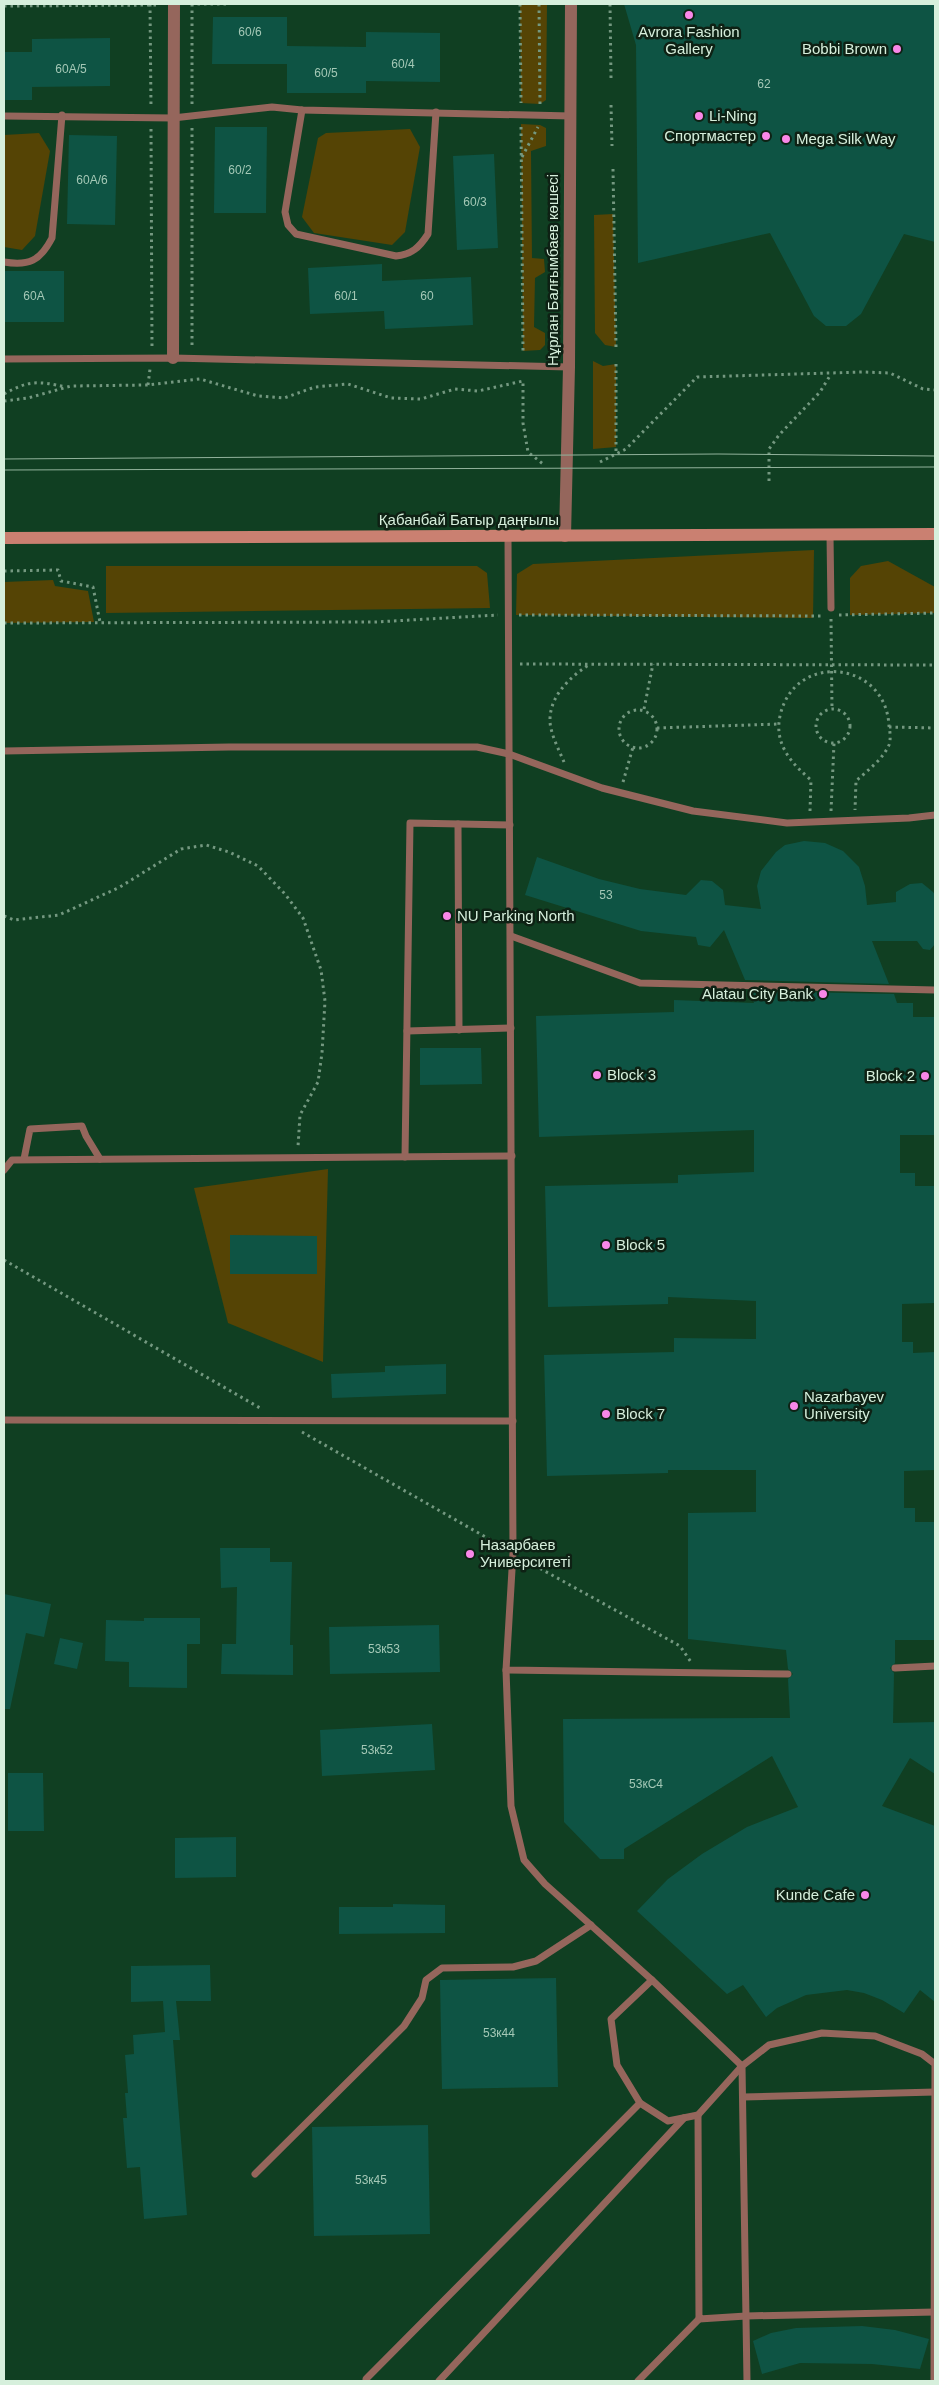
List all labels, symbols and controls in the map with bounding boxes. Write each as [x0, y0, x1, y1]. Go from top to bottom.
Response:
marker: Avrora Fashion Gallery [683, 9, 695, 21]
place label: Avrora Fashion Gallery [638, 23, 740, 57]
house number: 60/6 [238, 25, 262, 39]
place label: Bobbi Brown [802, 40, 887, 57]
marker: Bobbi Brown [891, 43, 903, 55]
house number: 60/4 [391, 57, 415, 71]
house number: 60А/5 [55, 62, 87, 76]
house number: 60/5 [314, 66, 338, 80]
house number: 62 [757, 77, 771, 91]
place label: Li-Ning [709, 107, 757, 124]
marker: Li-Ning [693, 110, 705, 122]
place label: Спортмастер [664, 127, 756, 144]
marker: Спортмастер [760, 130, 772, 142]
place label: Mega Silk Way [796, 130, 896, 147]
marker: Mega Silk Way [780, 133, 792, 145]
house number: 60/2 [228, 163, 252, 177]
house number: 60А/6 [76, 173, 108, 187]
street label: Нұрлан Балғымбаев көшесі [544, 174, 561, 366]
house number: 60/3 [463, 195, 487, 209]
house number: 60А [23, 289, 45, 303]
house number: 60/1 [334, 289, 358, 303]
house number: 60 [420, 289, 434, 303]
street label: Қабанбай Батыр даңғылы [379, 511, 559, 528]
house number: 53 [599, 888, 613, 902]
place label: NU Parking North [457, 907, 575, 924]
marker: NU Parking North [441, 910, 453, 922]
place label: Alatau City Bank [702, 985, 813, 1002]
marker: Alatau City Bank [817, 988, 829, 1000]
place label: Block 3 [607, 1066, 656, 1083]
place label: Block 2 [866, 1067, 915, 1084]
marker: Block 3 [591, 1069, 603, 1081]
marker: Block 2 [919, 1070, 931, 1082]
place label: Block 5 [616, 1236, 665, 1253]
marker: Block 5 [600, 1239, 612, 1251]
place label: Nazarbayev University [804, 1388, 885, 1422]
marker: Nazarbayev University [788, 1400, 800, 1412]
place label: Block 7 [616, 1405, 665, 1422]
marker: Block 7 [600, 1408, 612, 1420]
place label: Назарбаев Университеті [480, 1536, 571, 1570]
marker: Назарбаев Университеті [464, 1548, 476, 1560]
house number: 53к53 [368, 1642, 400, 1656]
house number: 53к52 [361, 1743, 393, 1757]
house number: 53кС4 [629, 1777, 663, 1791]
place label: Kunde Cafe [776, 1886, 855, 1903]
marker: Kunde Cafe [859, 1889, 871, 1901]
house number: 53к44 [483, 2026, 515, 2040]
house number: 53к45 [355, 2173, 387, 2187]

